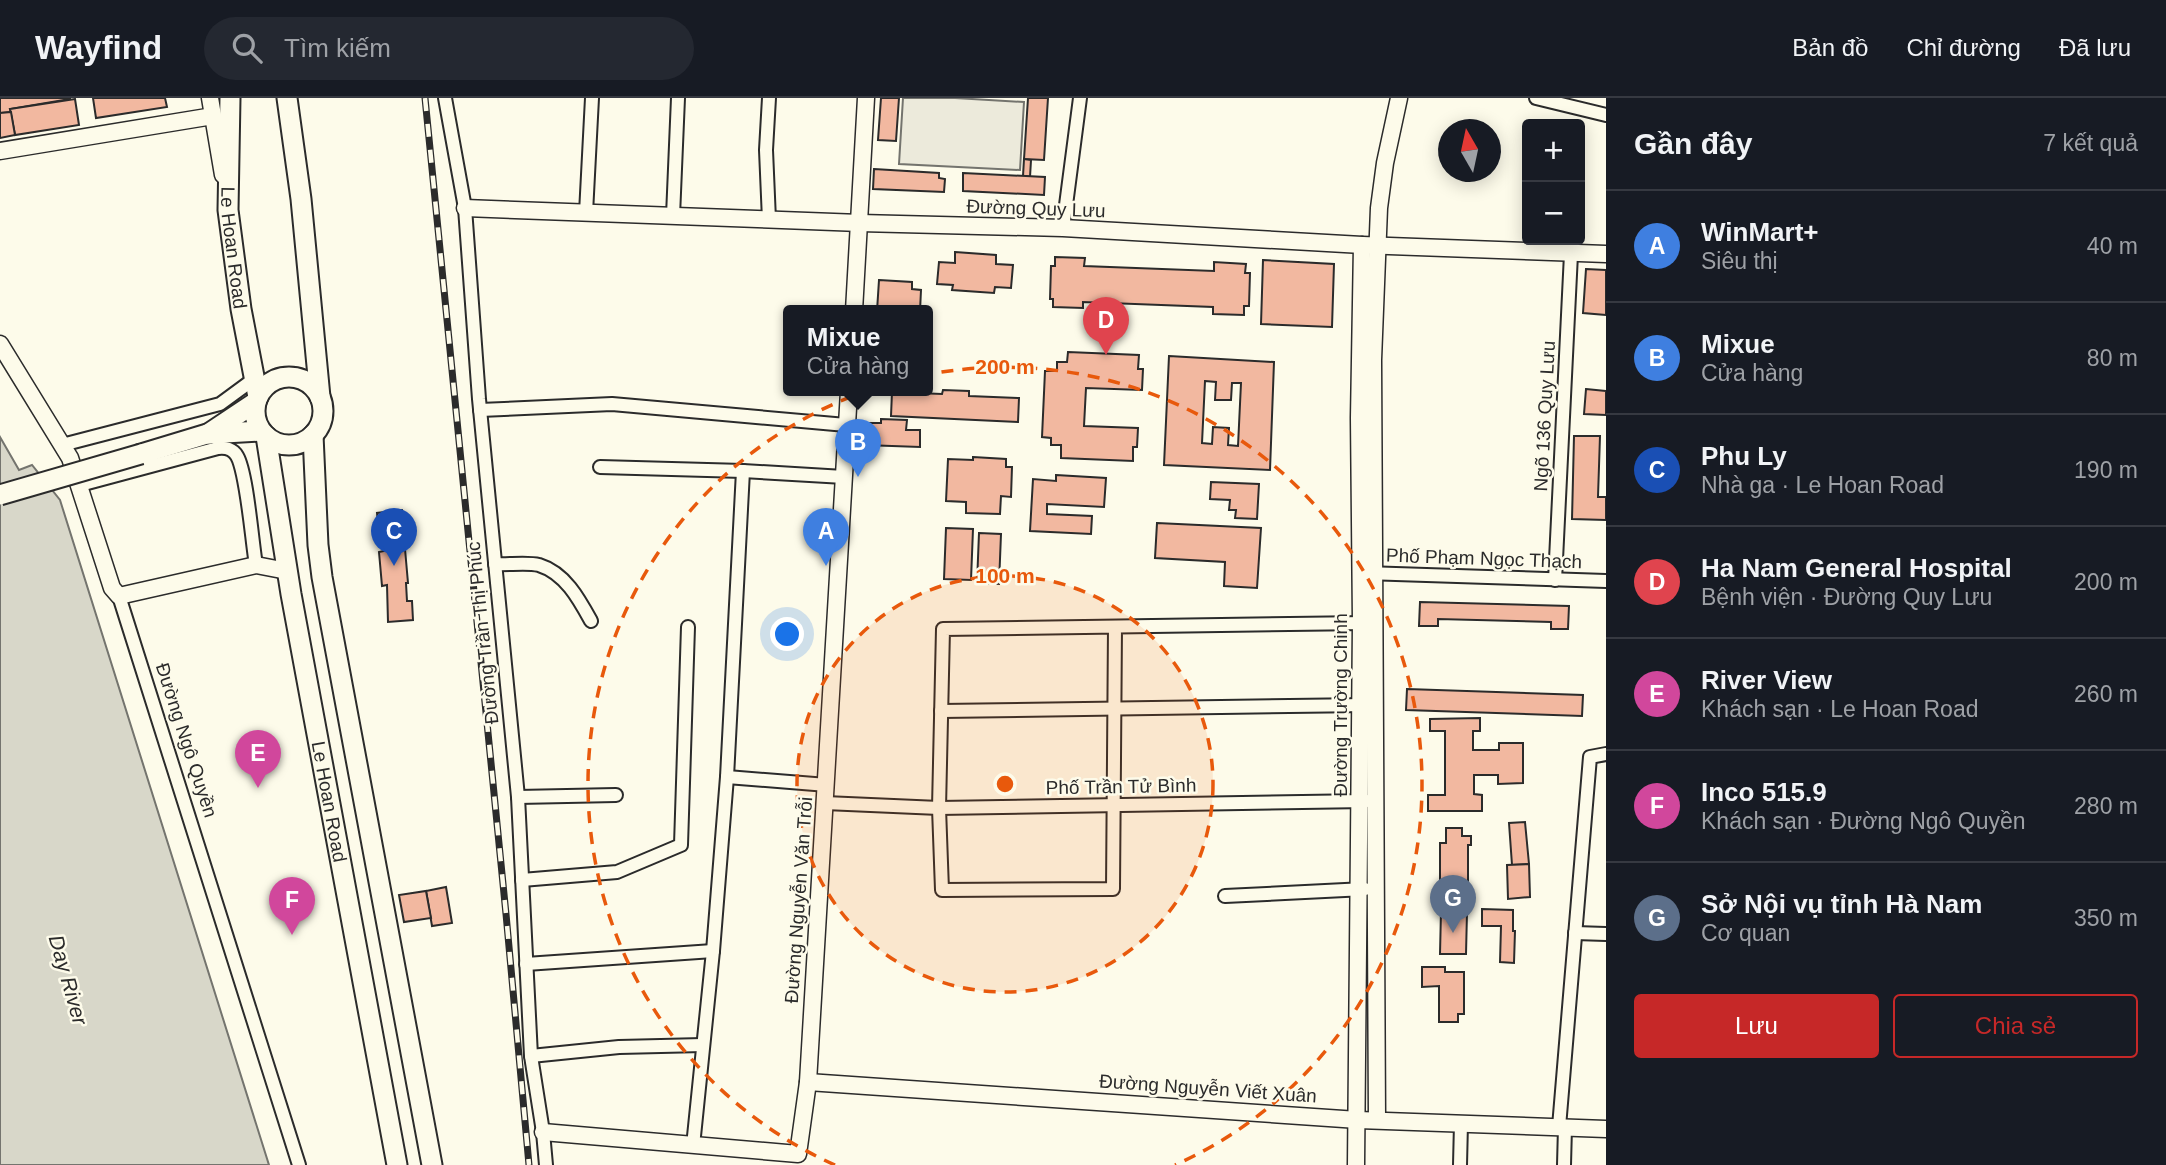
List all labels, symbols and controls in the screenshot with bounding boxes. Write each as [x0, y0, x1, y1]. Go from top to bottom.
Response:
search box [204, 17, 694, 80]
text: Wayfind [35, 29, 162, 66]
icon: search [228, 29, 266, 67]
text: Tìm kiếm [284, 33, 391, 63]
text: Bản đồ [1792, 34, 1868, 61]
text: Chỉ đường [1906, 34, 2021, 61]
text: Đã lưu [2059, 34, 2131, 61]
north arrow [1438, 119, 1501, 182]
map controls [1522, 119, 1585, 245]
button: + [1522, 119, 1585, 182]
text: Gần đây [1634, 127, 1752, 160]
text: 7 kết quả [2043, 130, 2138, 156]
button: − [1522, 182, 1585, 245]
street label: Le Hoan Road [217, 186, 251, 310]
street label: Đường Quy Lưu [966, 196, 1106, 221]
text: WinMart+ [1701, 217, 1819, 247]
text: A [1649, 233, 1665, 259]
text: 40 m [2087, 233, 2138, 259]
text: Siêu thị [1701, 248, 1778, 274]
pin: D [1083, 297, 1129, 355]
popup [783, 305, 933, 396]
text: Mixue [807, 322, 881, 352]
text: Mixue [1701, 329, 1775, 359]
street label: Ngõ 136 Quy Lưu [1530, 340, 1559, 492]
text: B [1649, 345, 1665, 371]
text: 80 m [2087, 345, 2138, 371]
text: Cửa hàng [807, 353, 909, 379]
text: 200 m [975, 355, 1035, 378]
text: Cửa hàng [1701, 360, 1803, 386]
pin: B [835, 419, 881, 477]
text: Phu Ly [1701, 441, 1787, 471]
text: C [1649, 457, 1665, 483]
text: 190 m [2074, 457, 2138, 483]
text: Nhà ga · Le Hoan Road [1701, 472, 1944, 498]
pin: C [371, 508, 417, 566]
pin: A [803, 508, 849, 566]
street label: Đường Trần Thị Phúc [462, 541, 503, 725]
street label: Phố Phạm Ngọc Thạch [1386, 545, 1582, 572]
text: Ha Nam General Hospital [1701, 553, 2012, 583]
text: 100 m [975, 564, 1035, 587]
text: D [1649, 569, 1665, 595]
text: 200 m [2074, 569, 2138, 595]
text: Bệnh viện · Đường Quy Lưu [1701, 584, 1992, 610]
street label: Đường Trường Chinh [1330, 613, 1351, 797]
your location [770, 617, 804, 651]
street label: Đường Ngô Quyền [152, 660, 221, 820]
text: River View [1701, 665, 1832, 695]
text: E [1649, 681, 1665, 707]
text: 260 m [2074, 681, 2138, 707]
text: Khách sạn · Le Hoan Road [1701, 696, 1978, 722]
pin: E [235, 730, 281, 788]
street label: Le Hoan Road [308, 739, 351, 864]
centre of rings [993, 772, 1017, 796]
street label: Phố Trần Tử Bình [1045, 775, 1197, 798]
text: Inco 515.9 [1701, 777, 1827, 807]
text: F [1650, 793, 1664, 819]
text: 280 m [2074, 793, 2138, 819]
street label: Đường Nguyễn Văn Trỗi [781, 796, 816, 1004]
text: Khách sạn · Đường Ngô Quyền [1701, 808, 2026, 834]
pin: G [1430, 875, 1476, 933]
pin: F [269, 877, 315, 935]
text: Sở Nội vụ tỉnh Hà Nam [1701, 889, 1982, 919]
text: G [1648, 905, 1666, 931]
text: 350 m [2074, 905, 2138, 931]
text: Cơ quan [1701, 920, 1790, 946]
water label: Day River [45, 932, 93, 1028]
button: Lưu [1634, 994, 1879, 1058]
button: Chia sẻ [1893, 994, 2138, 1058]
street label: Đường Nguyễn Viết Xuân [1098, 1070, 1318, 1107]

